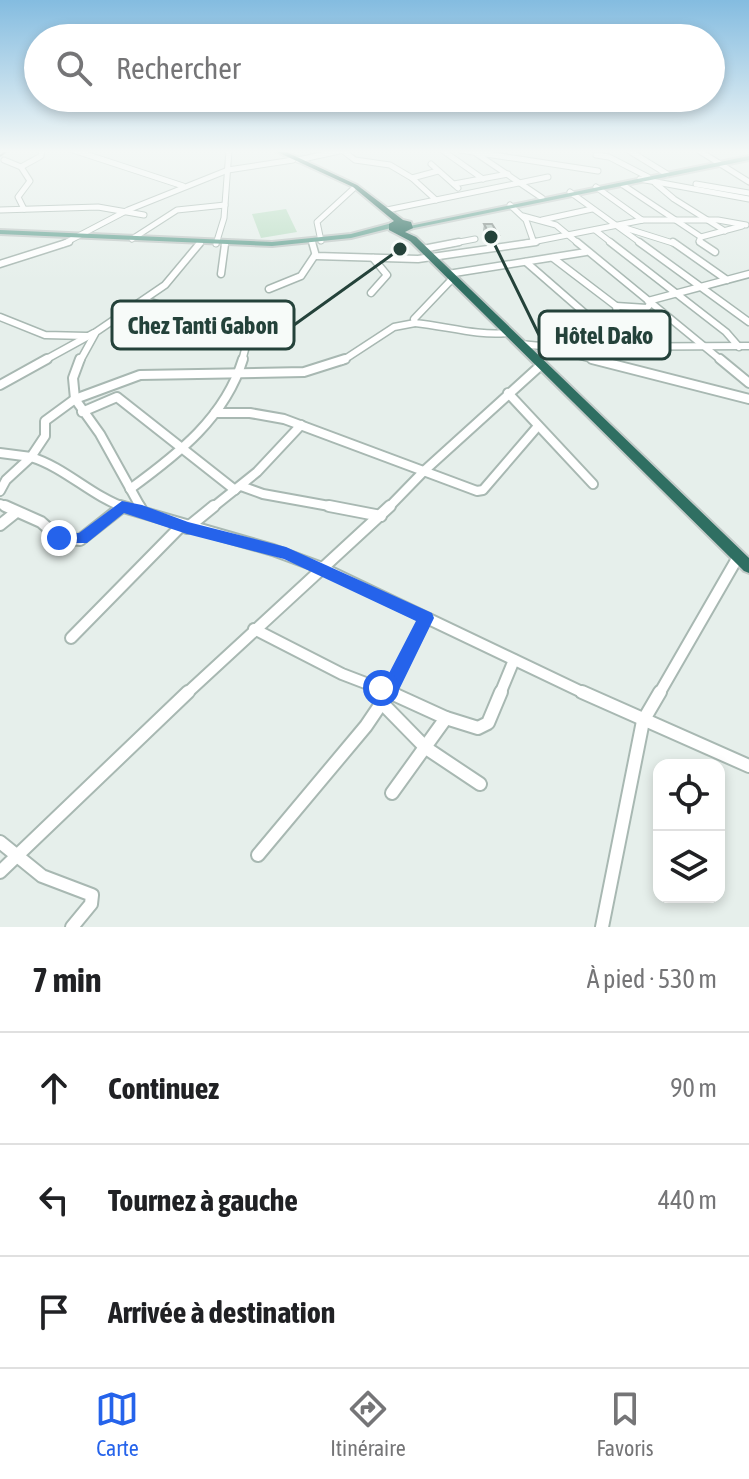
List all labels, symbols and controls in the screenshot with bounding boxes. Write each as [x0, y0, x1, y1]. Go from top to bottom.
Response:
search box [24, 24, 725, 112]
icon: search [52, 46, 96, 90]
text: Rechercher [116, 51, 241, 85]
callout: Chez Tanti Gabon [112, 301, 294, 349]
callout: Hôtel Dako [539, 311, 670, 359]
text: Chez Tanti Gabon [128, 312, 278, 339]
text: Hôtel Dako [555, 322, 653, 349]
route end [41, 520, 77, 556]
route start [363, 670, 399, 706]
map controls [653, 759, 725, 903]
button: locate [653, 759, 725, 831]
button: layers [653, 831, 725, 903]
text: 7 min [32, 960, 101, 999]
text: À pied · 530 m [587, 964, 717, 994]
icon: ahead [32, 1066, 76, 1110]
text: Continuez [108, 1071, 219, 1105]
text: 90 m [670, 1073, 717, 1103]
icon: left [32, 1178, 76, 1222]
text: Tournez à gauche [108, 1183, 298, 1217]
text: 440 m [658, 1185, 717, 1215]
icon: arrive [32, 1290, 76, 1334]
text: Arrivée à destination [108, 1295, 335, 1329]
tab: Carte [95, 1387, 139, 1461]
tab: Itinéraire [330, 1387, 406, 1461]
tab: Favoris [596, 1387, 654, 1461]

